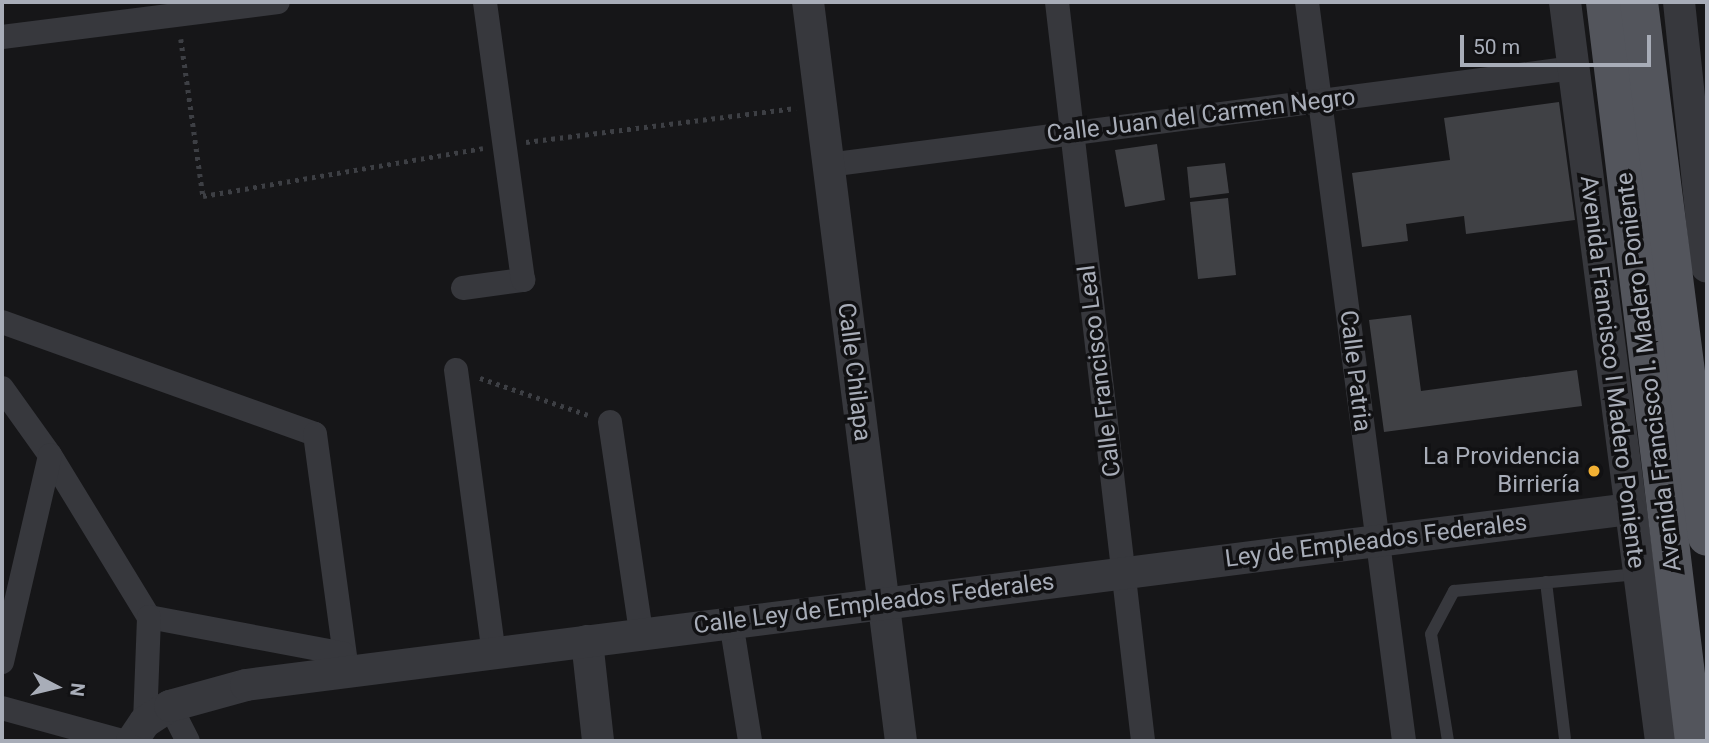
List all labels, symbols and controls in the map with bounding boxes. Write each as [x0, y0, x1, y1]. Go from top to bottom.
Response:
scale bar [1464, 21, 1655, 65]
text: 50 m [1473, 35, 1520, 59]
street label: Calle Juan del Carmen Negro [1045, 83, 1357, 149]
street label: Avenida Francisco I. Madero Poniente [1610, 171, 1688, 573]
street label: Avenida Francisco I Madero Poniente [1574, 174, 1650, 570]
street label: Calle Francisco Leal [1073, 263, 1127, 479]
street label: Calle Chilapa [831, 301, 877, 443]
street label: Calle Patria [1333, 309, 1377, 433]
place label: La Providencia Birriería [1423, 443, 1580, 499]
marker: La Providencia Birriería [1586, 463, 1602, 479]
street label: Ley de Empleados Federales [1223, 508, 1529, 574]
street label: Calle Ley de Empleados Federales [692, 568, 1056, 640]
north arrow [21, 652, 91, 722]
text: N [65, 682, 90, 698]

